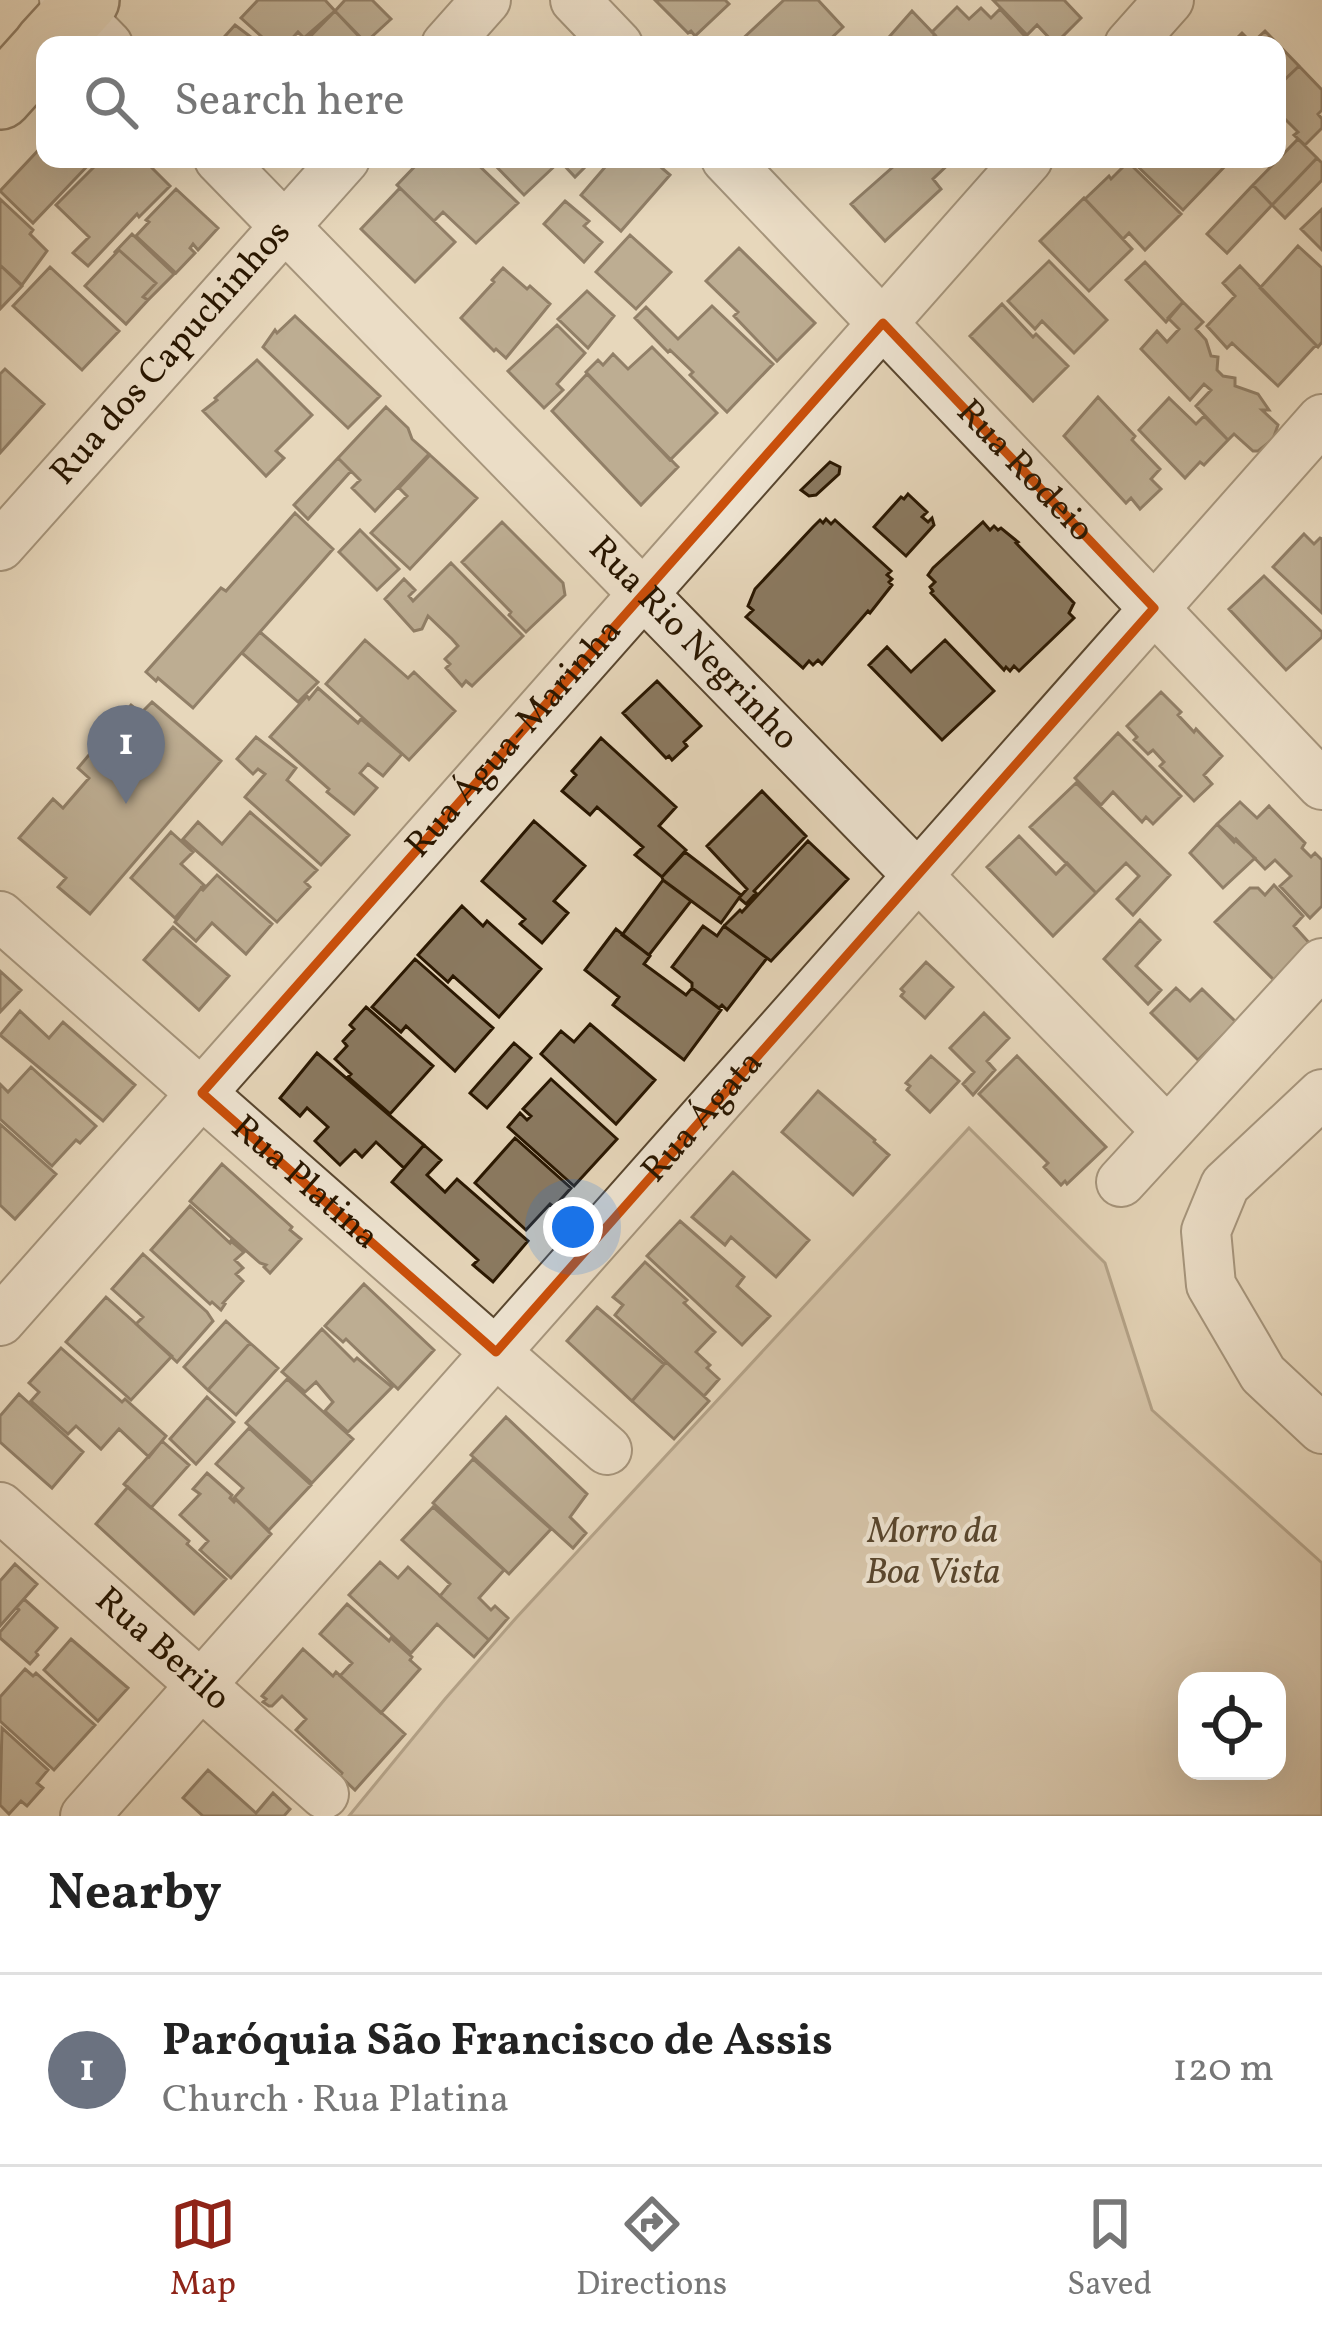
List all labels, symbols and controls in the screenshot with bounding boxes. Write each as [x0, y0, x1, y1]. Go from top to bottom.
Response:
search box [36, 36, 1286, 168]
icon: search [78, 69, 144, 135]
text: Search here [174, 71, 405, 134]
street label: Rua dos Capuchinhos [40, 210, 303, 497]
street label: Rua Rodeio [944, 389, 1104, 554]
street label: Rua Rio Negrinho [576, 526, 809, 763]
street label: Rua Água-Marinha [395, 608, 635, 870]
pin: 1 [87, 705, 165, 804]
street label: Rua Ágata [631, 1040, 776, 1195]
street label: Rua Platina [219, 1105, 389, 1262]
your location [543, 1197, 603, 1257]
park label: Morro da Boa Vista [865, 1508, 1001, 1599]
street label: Rua Berilo [83, 1577, 240, 1724]
map controls [1178, 1672, 1286, 1780]
button: locate [1178, 1672, 1286, 1780]
text: Nearby [48, 1859, 222, 1930]
text: Paróquia São Francisco de Assis [162, 2011, 833, 2074]
text: 1 [79, 2043, 95, 2097]
text: 120 m [1173, 2043, 1274, 2097]
text: Church · Rua Platina [162, 2074, 509, 2128]
tab: Map [170, 2191, 236, 2309]
tab: Directions [576, 2191, 727, 2309]
tab: Saved [1067, 2191, 1152, 2309]

